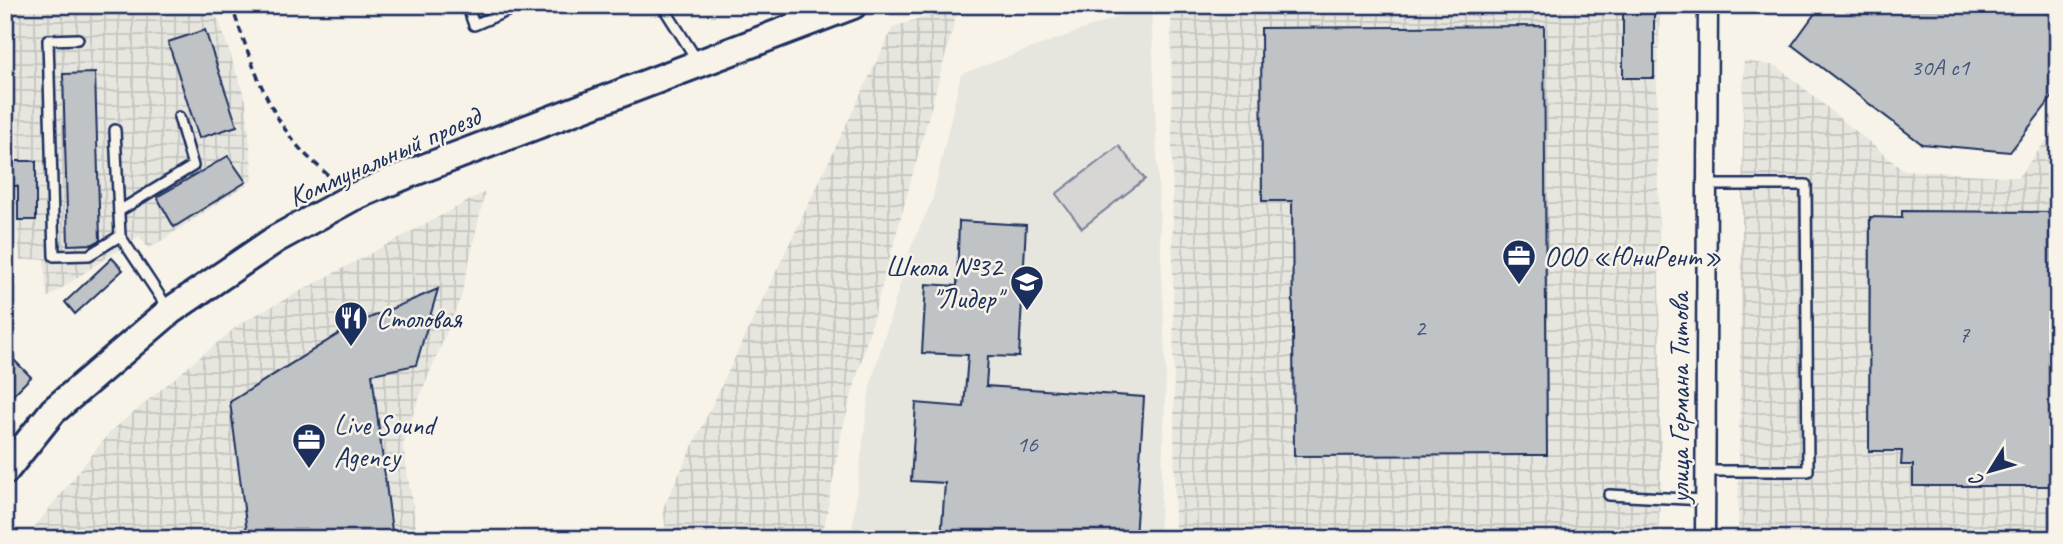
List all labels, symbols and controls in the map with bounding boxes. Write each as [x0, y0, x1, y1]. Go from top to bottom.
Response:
house number: 30А с1 [1911, 52, 1971, 82]
street label: Коммунальный проезд [283, 97, 488, 214]
office icon: ООО «ЮниРент» [1500, 237, 1538, 286]
place label: ООО «ЮниРент» [1544, 239, 1722, 274]
place label: Школа №32 "Лидер" [885, 249, 1007, 316]
school or university icon: Школа №32 "Лидер" [1008, 263, 1046, 312]
street label: улица Германа Титова [1662, 290, 1697, 505]
restaurant icon: Столовая [332, 299, 370, 348]
place label: Столовая [376, 301, 463, 336]
house number: 2 [1415, 313, 1428, 343]
house number: 7 [1959, 319, 1971, 349]
place label: Live Sound Agency [334, 407, 438, 474]
office icon: Live Sound Agency [290, 421, 328, 470]
house number: 16 [1016, 429, 1039, 459]
north arrow [1954, 435, 2024, 505]
text: С [1963, 468, 1990, 492]

